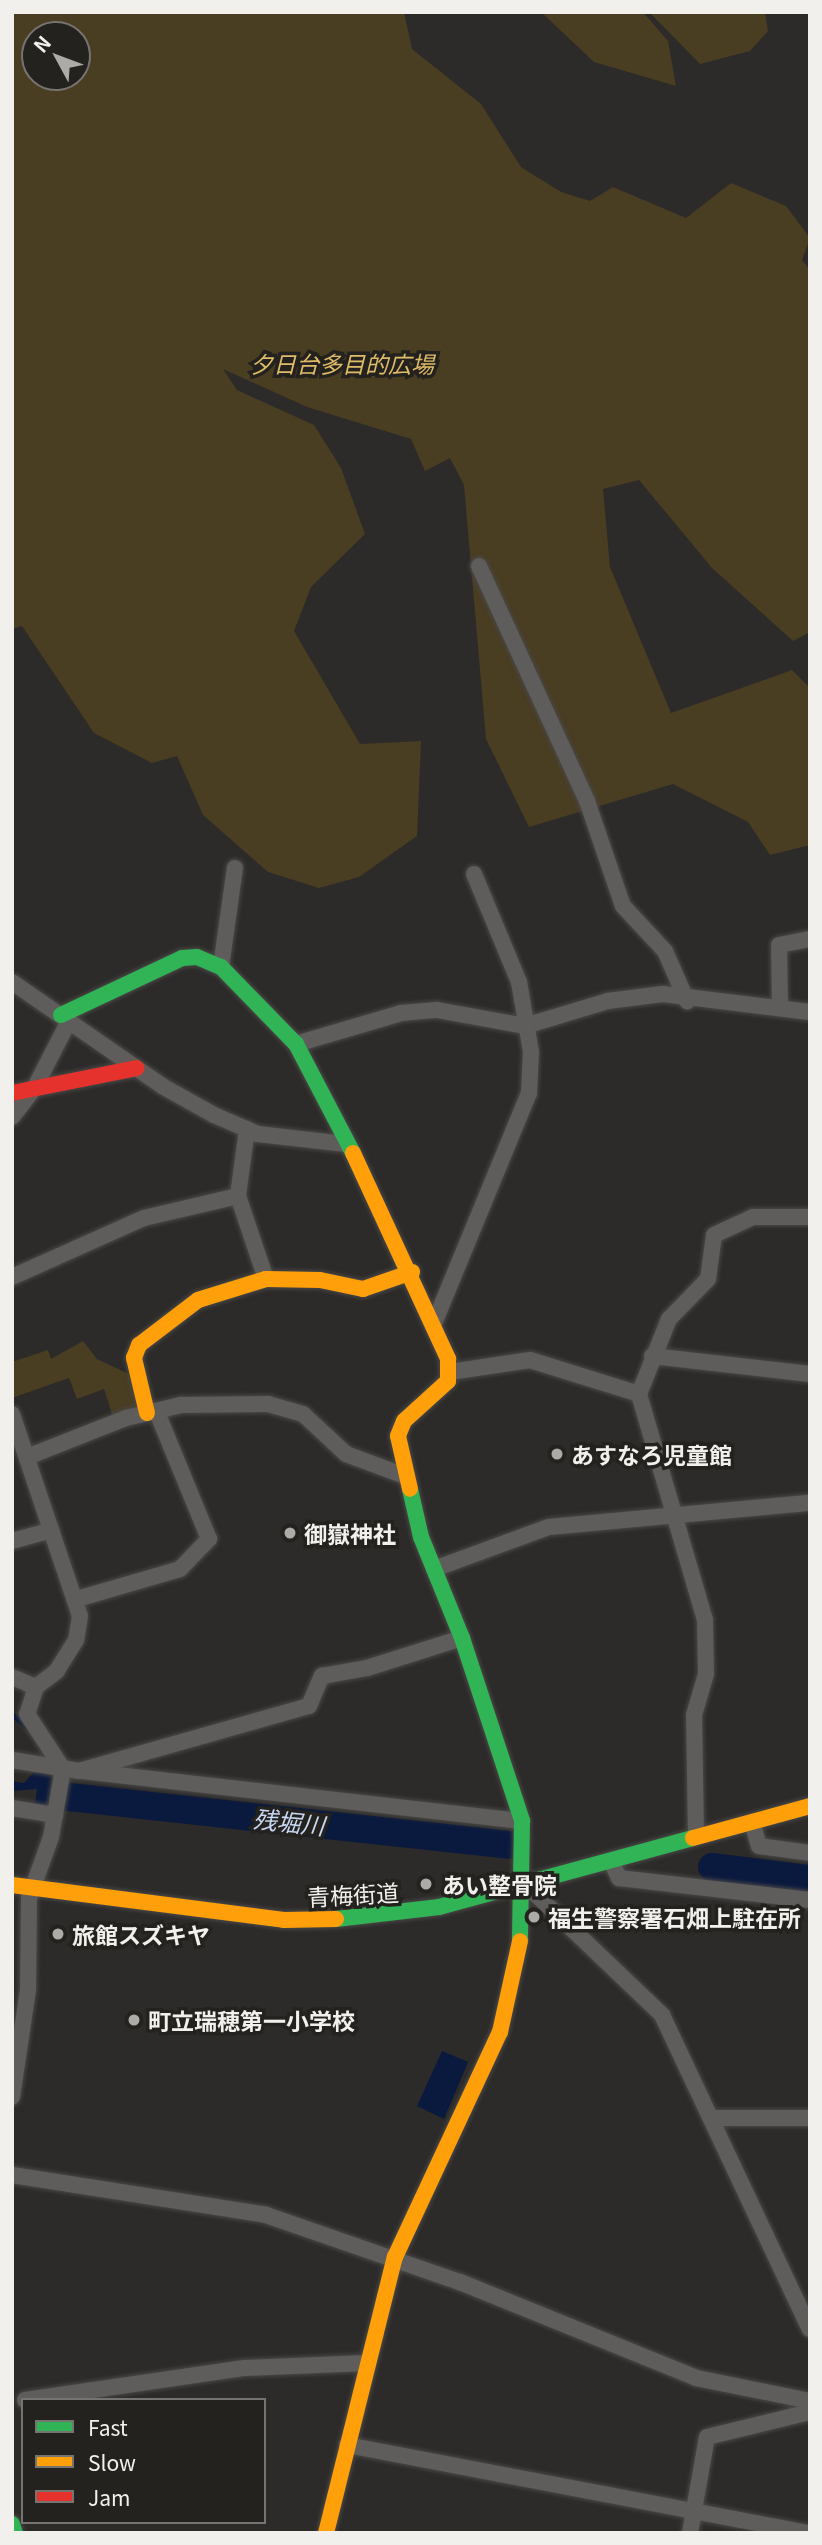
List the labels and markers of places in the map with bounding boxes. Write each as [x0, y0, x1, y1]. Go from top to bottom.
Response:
place label: あすなろ児童館 [571, 1440, 732, 1468]
marker: あすなろ児童館 [549, 1446, 565, 1462]
place label: 御嶽神社 [304, 1519, 396, 1547]
marker: 御嶽神社 [282, 1525, 298, 1541]
place label: あい整骨院 [442, 1870, 557, 1898]
marker: あい整骨院 [416, 1874, 436, 1894]
place label: 福生警察署石畑上駐在所 [548, 1903, 801, 1931]
marker: 福生警察署石畑上駐在所 [526, 1909, 542, 1925]
place label: 旅館スズキヤ [72, 1920, 210, 1948]
marker: 旅館スズキヤ [50, 1926, 66, 1942]
place label: 町立瑞穂第一小学校 [148, 2006, 355, 2034]
marker: 町立瑞穂第一小学校 [126, 2012, 142, 2028]

